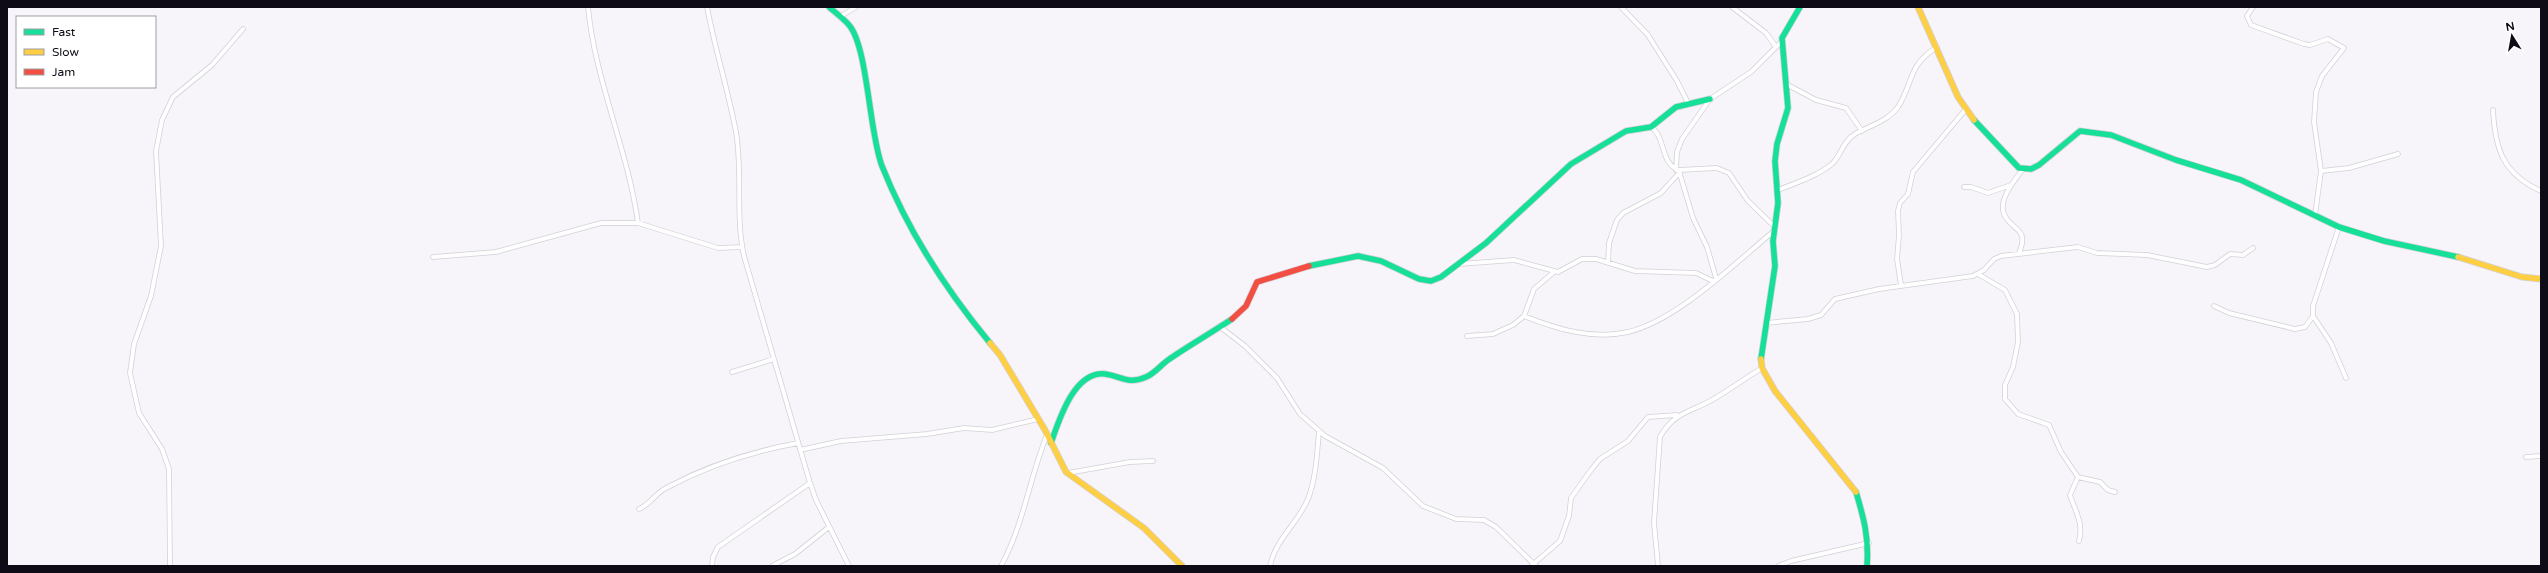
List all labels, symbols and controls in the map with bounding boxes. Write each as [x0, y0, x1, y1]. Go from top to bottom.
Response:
legend [16, 16, 156, 88]
north arrow [2492, 16, 2532, 56]
text: N [2505, 19, 2516, 34]
text: Fast [52, 25, 76, 39]
text: Slow [52, 45, 79, 59]
text: Jam [52, 65, 75, 79]

